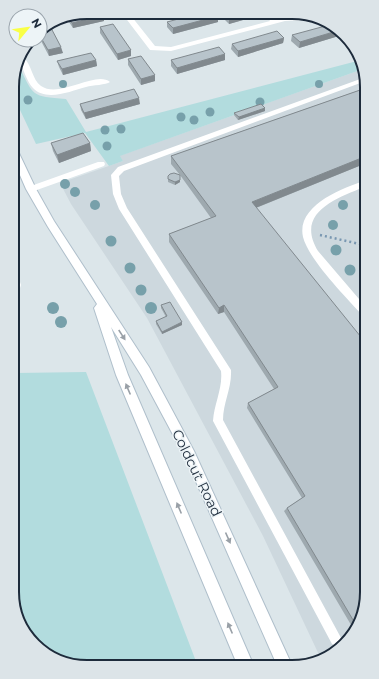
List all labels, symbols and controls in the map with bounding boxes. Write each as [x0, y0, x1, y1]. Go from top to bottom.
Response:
north arrow [8, 8, 48, 48]
text: N [28, 16, 45, 30]
one-way arrow [118, 330, 126, 341]
one-way arrow [125, 382, 131, 394]
street label: Coldcut Road [168, 426, 226, 520]
one-way arrow [176, 503, 182, 514]
one-way arrow [225, 533, 231, 544]
one-way arrow [227, 622, 233, 634]

